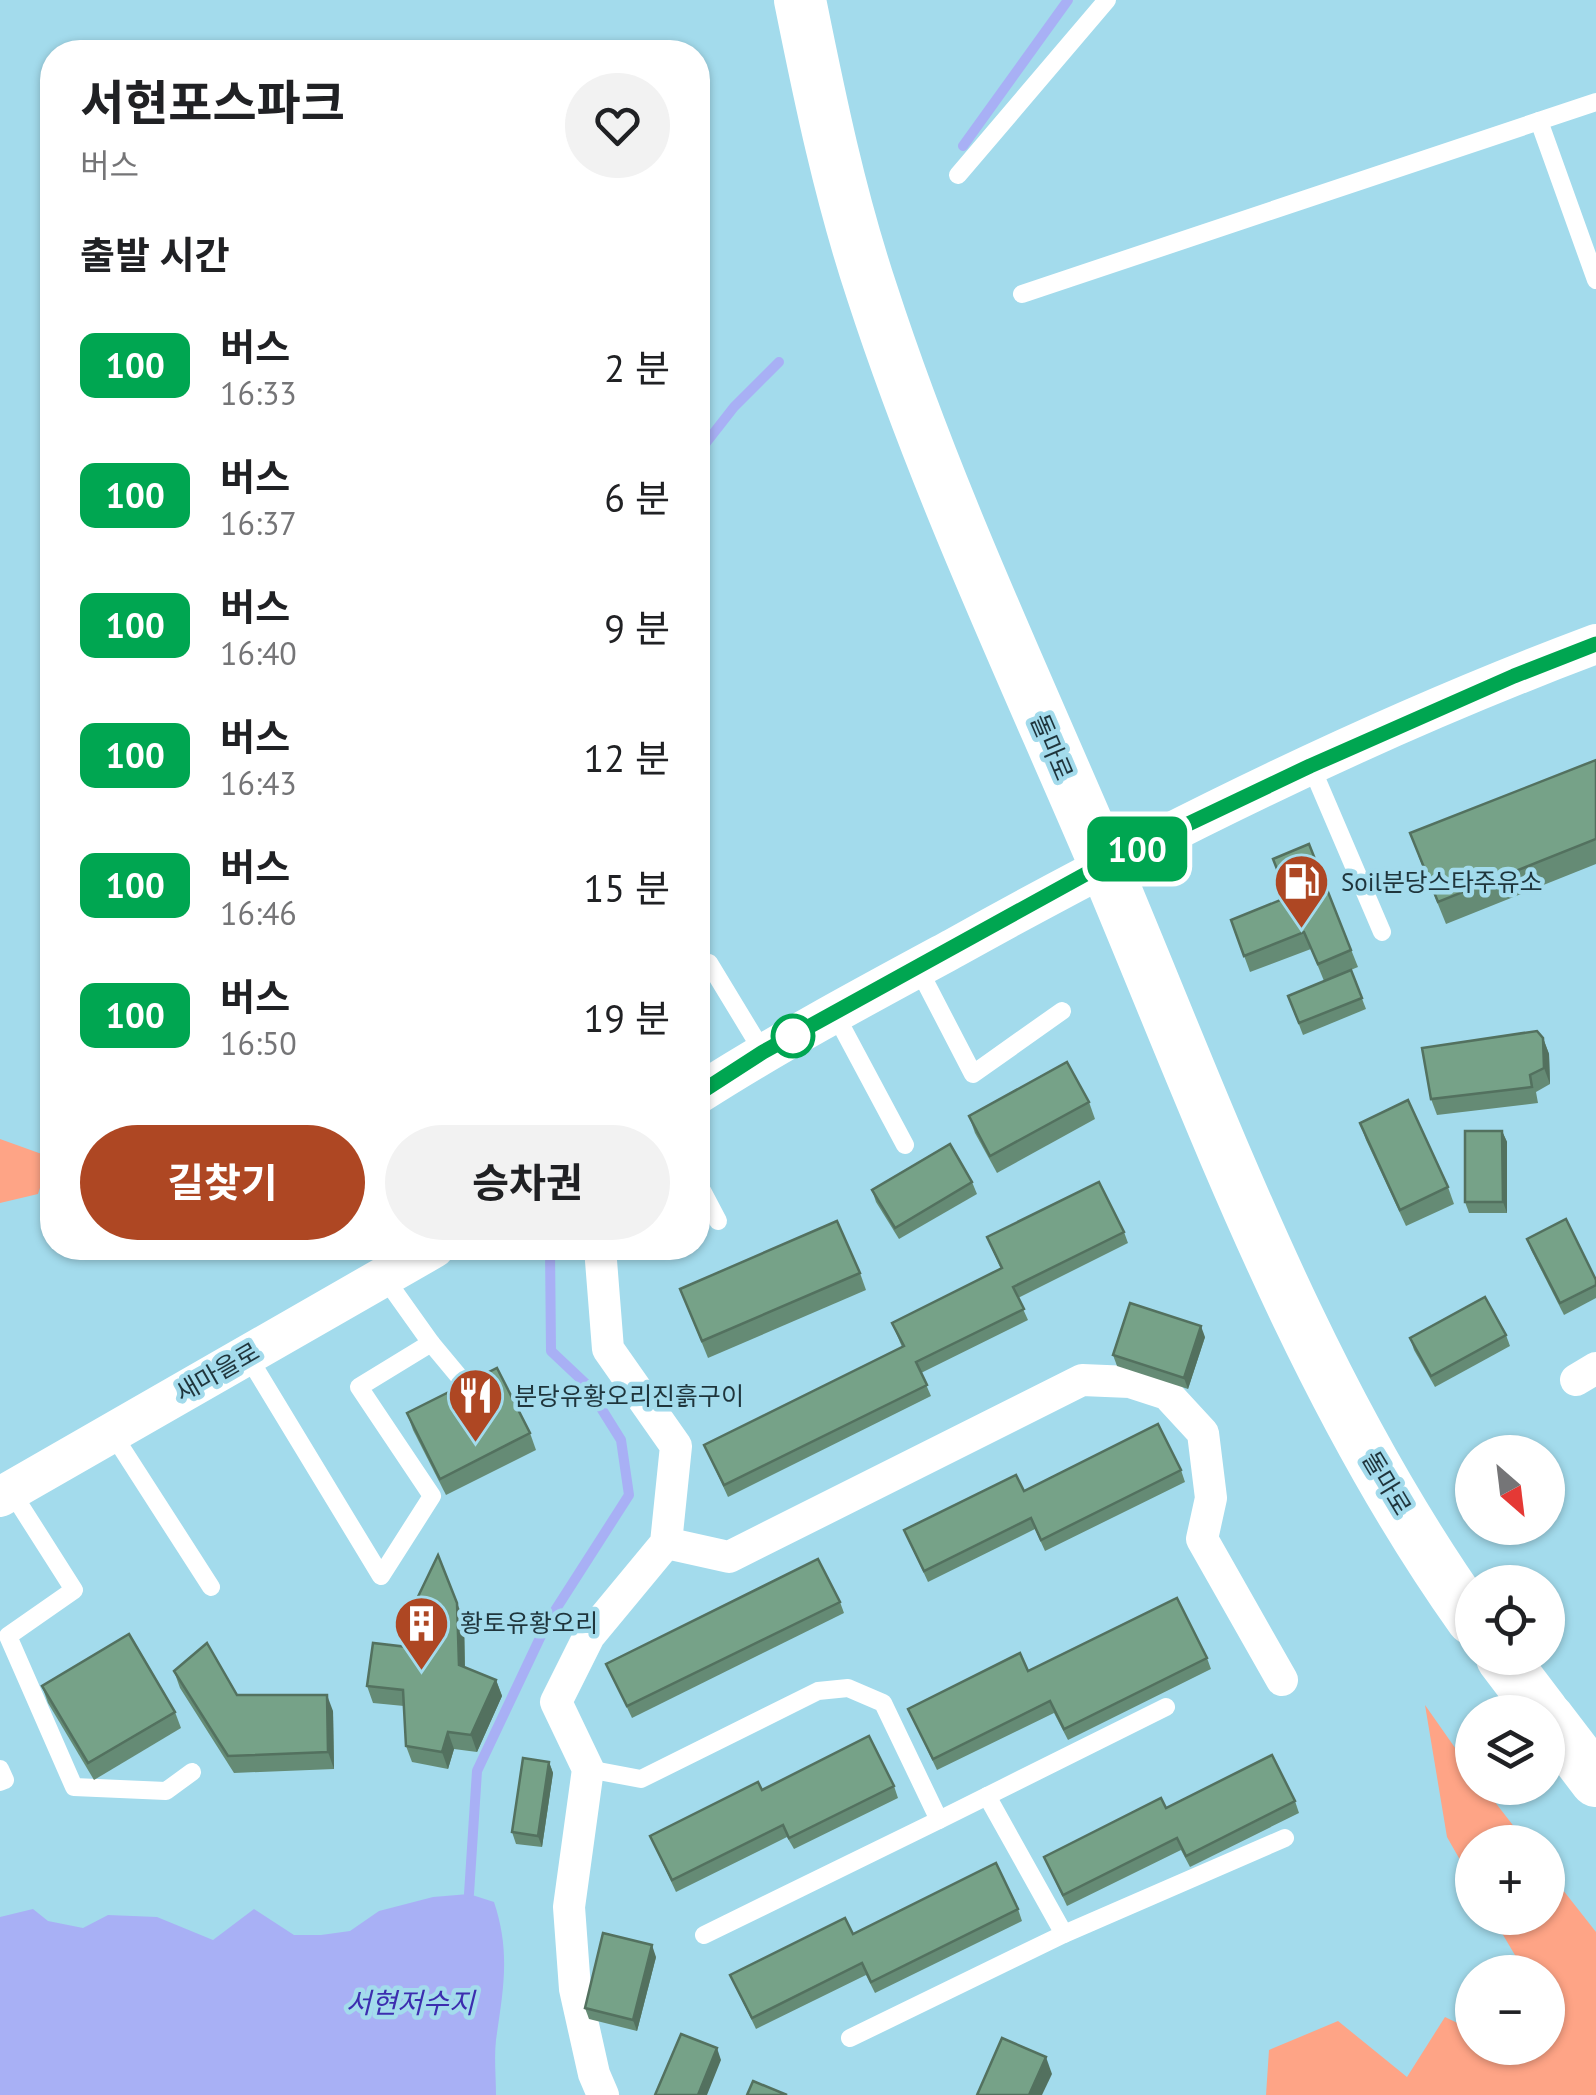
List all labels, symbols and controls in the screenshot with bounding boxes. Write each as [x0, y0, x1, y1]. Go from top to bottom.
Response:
text: 서현포스파크 [80, 71, 345, 133]
button: heart [565, 73, 670, 178]
text: 버스 [80, 144, 139, 186]
text: 출발 시간 [80, 230, 229, 279]
text: 버스 [220, 322, 290, 371]
text: 100 [105, 342, 165, 388]
text: 2 분 [604, 343, 670, 392]
text: 16:33 [220, 372, 297, 414]
text: 버스 [220, 452, 290, 501]
text: 100 [105, 472, 165, 518]
text: 6 분 [604, 473, 670, 522]
text: 16:37 [220, 502, 297, 544]
text: 버스 [220, 582, 290, 631]
text: 100 [105, 602, 165, 648]
text: 9 분 [604, 603, 670, 652]
text: 16:40 [220, 632, 297, 674]
street label: 돌마로 [1024, 709, 1080, 785]
text: 버스 [220, 712, 290, 761]
text: 100 [105, 732, 165, 778]
text: 12 분 [583, 733, 670, 782]
text: 16:43 [220, 762, 297, 804]
line badge: 100 [1080, 816, 1194, 882]
text: 100 [1107, 826, 1167, 872]
text: 버스 [220, 842, 290, 891]
fuel station icon: Soil분당스타주유소 [1272, 852, 1332, 931]
text: 100 [105, 862, 165, 908]
text: 15 분 [583, 863, 670, 912]
place label: Soil분당스타주유소 [1341, 866, 1543, 898]
text: 16:46 [220, 892, 297, 934]
text: 버스 [220, 972, 290, 1021]
text: 100 [105, 992, 165, 1038]
text: 19 분 [583, 993, 670, 1042]
unlabelled marker [772, 1015, 814, 1057]
text: 16:50 [220, 1022, 297, 1064]
button: 길찾기 [80, 1125, 365, 1240]
button: 승차권 [385, 1125, 670, 1240]
street label: 새마을로 [169, 1335, 265, 1409]
restaurant icon: 분당유황오리진흙구이 [445, 1366, 505, 1445]
place label: 분당유황오리진흙구이 [514, 1380, 744, 1412]
north arrow [1455, 1435, 1565, 1545]
map controls [1455, 1435, 1565, 2065]
street label: 돌마로 [1356, 1445, 1418, 1521]
button: locate [1455, 1565, 1565, 1675]
building icon: 황토유황오리 [391, 1593, 451, 1672]
place label: 황토유황오리 [460, 1607, 598, 1639]
button: layers [1455, 1695, 1565, 1805]
button: + [1455, 1825, 1565, 1935]
button: − [1455, 1955, 1565, 2065]
water label: 서현저수지 [346, 1984, 477, 2021]

